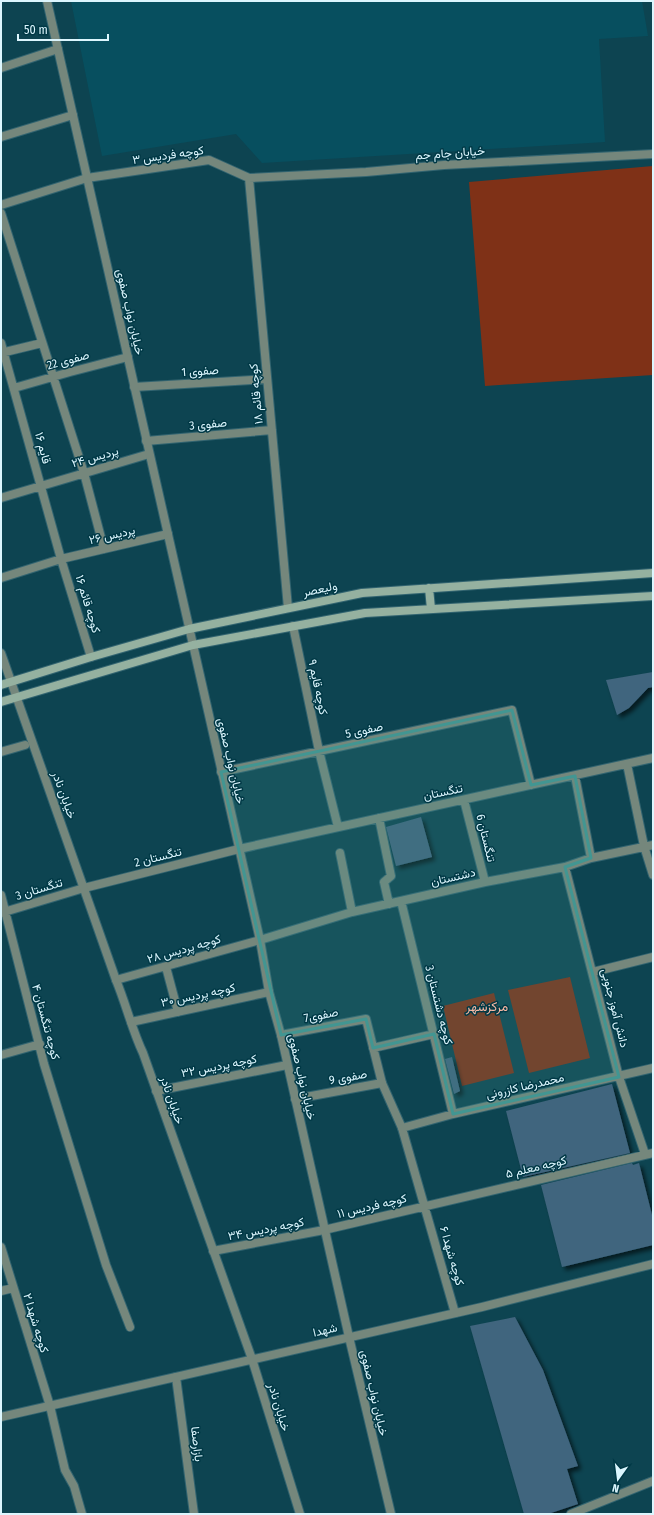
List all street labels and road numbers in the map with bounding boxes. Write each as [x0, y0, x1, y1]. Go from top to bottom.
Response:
street label: کوچه فردیس ۳ [131, 143, 205, 168]
street label: خیابان جام جم [415, 144, 485, 163]
street label: خیابان نواب صفوی [112, 268, 147, 357]
street label: صفوی 22 [45, 348, 91, 373]
street label: صفوی 1 [181, 363, 219, 380]
street label: کوچه قائم ۱۸ [246, 363, 267, 425]
street label: صفوی 3 [188, 415, 228, 434]
street label: قایم ۱۶ [31, 431, 54, 466]
street label: پردیس ۲۴ [70, 444, 120, 471]
street label: پردیس ۲۶ [87, 523, 137, 548]
street label: کوچه قائم ۱۶ [72, 573, 103, 635]
street label: ولیعصر [300, 579, 339, 601]
street label: کوچه قایم ۹ [304, 658, 331, 716]
street label: خیابان نواب صفوی [213, 717, 248, 806]
street label: صفوی 5 [344, 719, 384, 742]
street label: خیابان نادر [48, 768, 79, 821]
street label: تنگستان [422, 781, 464, 803]
street label: تنگستان 6 [473, 813, 499, 863]
street label: تنگستان 2 [133, 844, 183, 870]
street label: دشتستان [429, 865, 477, 889]
street label: تنگستان 3 [14, 875, 64, 903]
street label: کوچه پردیس ۲۸ [145, 932, 223, 967]
street label: کوچه دشتستان 3 [421, 964, 456, 1046]
street label: دانش آموز جنوبی [597, 967, 632, 1049]
street label: کوچه پردیس ۳۰ [160, 980, 237, 1011]
street label: کوچه تنگستان ۴ [28, 983, 63, 1062]
street label: صفوی7 [303, 1005, 340, 1026]
street label: خیابان نواب صفوی [284, 1033, 319, 1122]
street label: کوچه پردیس ۳۲ [180, 1052, 258, 1081]
street label: صفوی 9 [328, 1067, 368, 1088]
street label: محمدرضا کازرونی [485, 1070, 566, 1103]
street label: خیابان نادر [156, 1073, 187, 1126]
street label: کوچه معلم ۵ [504, 1153, 568, 1182]
street label: کوچه فردیس ۱۱ [336, 1191, 408, 1222]
street label: کوچه پردیس ۳۴ [227, 1215, 306, 1244]
street label: کوچه شهدا ۶ [436, 1225, 467, 1288]
street label: کوچه شهدا ۲ [19, 1292, 52, 1355]
street label: شهدا [311, 1320, 339, 1341]
street label: خیابان نواب صفوی [356, 1349, 391, 1438]
street label: خیابان نادر [264, 1380, 293, 1433]
street label: بازارصفا [187, 1426, 206, 1462]

